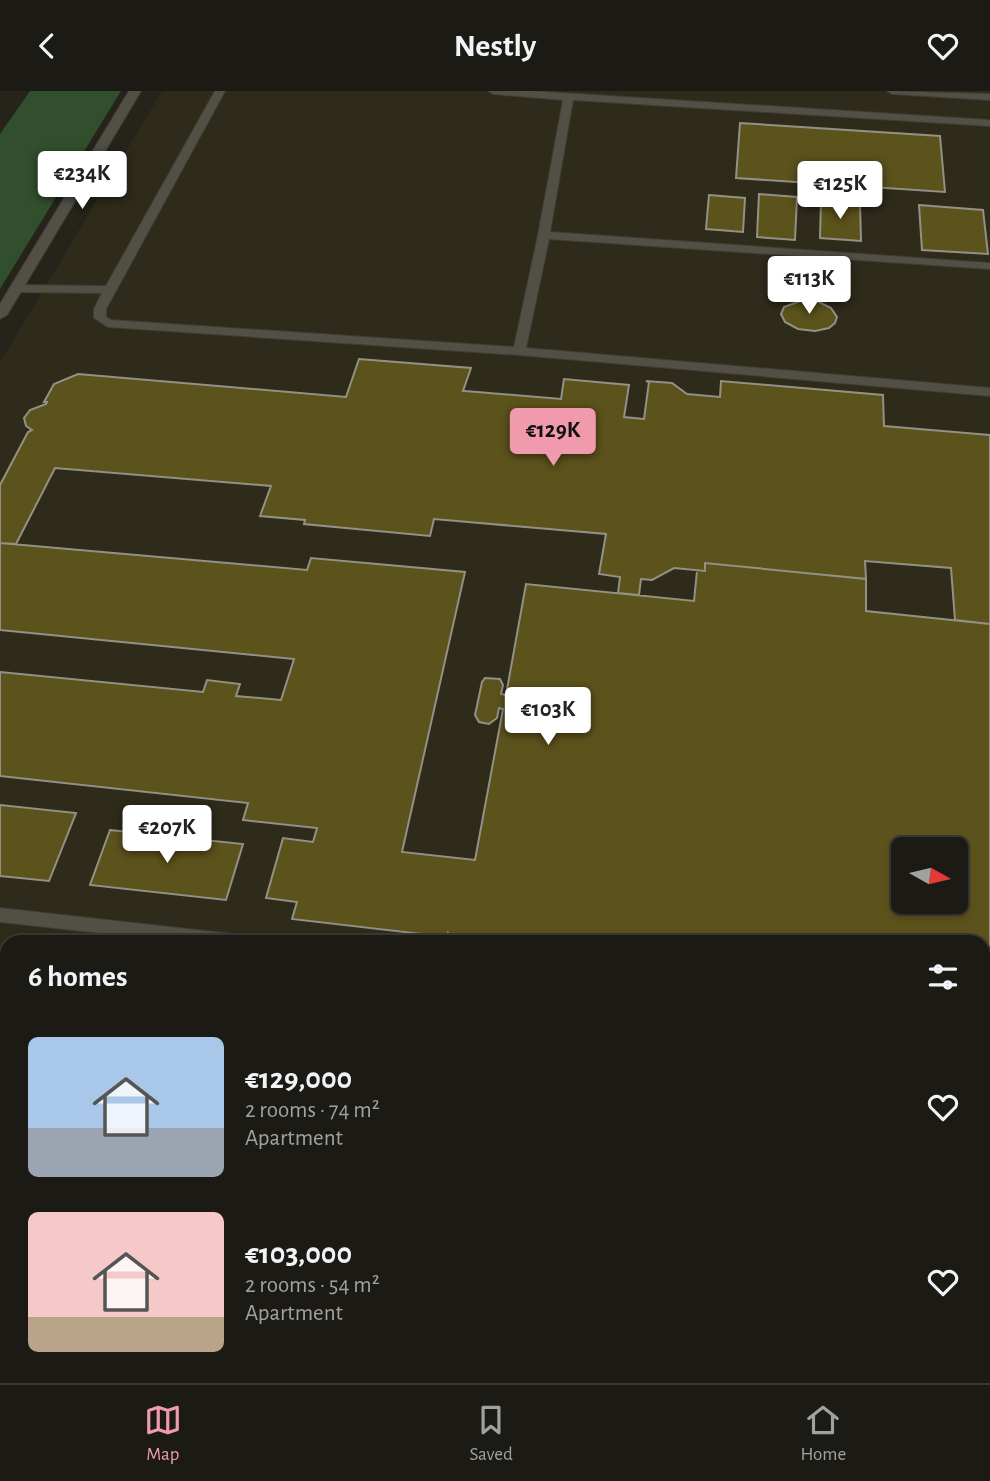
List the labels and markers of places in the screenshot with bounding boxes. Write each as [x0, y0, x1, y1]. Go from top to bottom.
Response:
pin: €234K [33, 151, 131, 211]
pin: €125K [791, 162, 889, 221]
pin: €113K [760, 257, 858, 316]
pin: €129K [504, 409, 602, 468]
pin: €103K [499, 687, 597, 747]
pin: €207K [118, 805, 216, 865]

